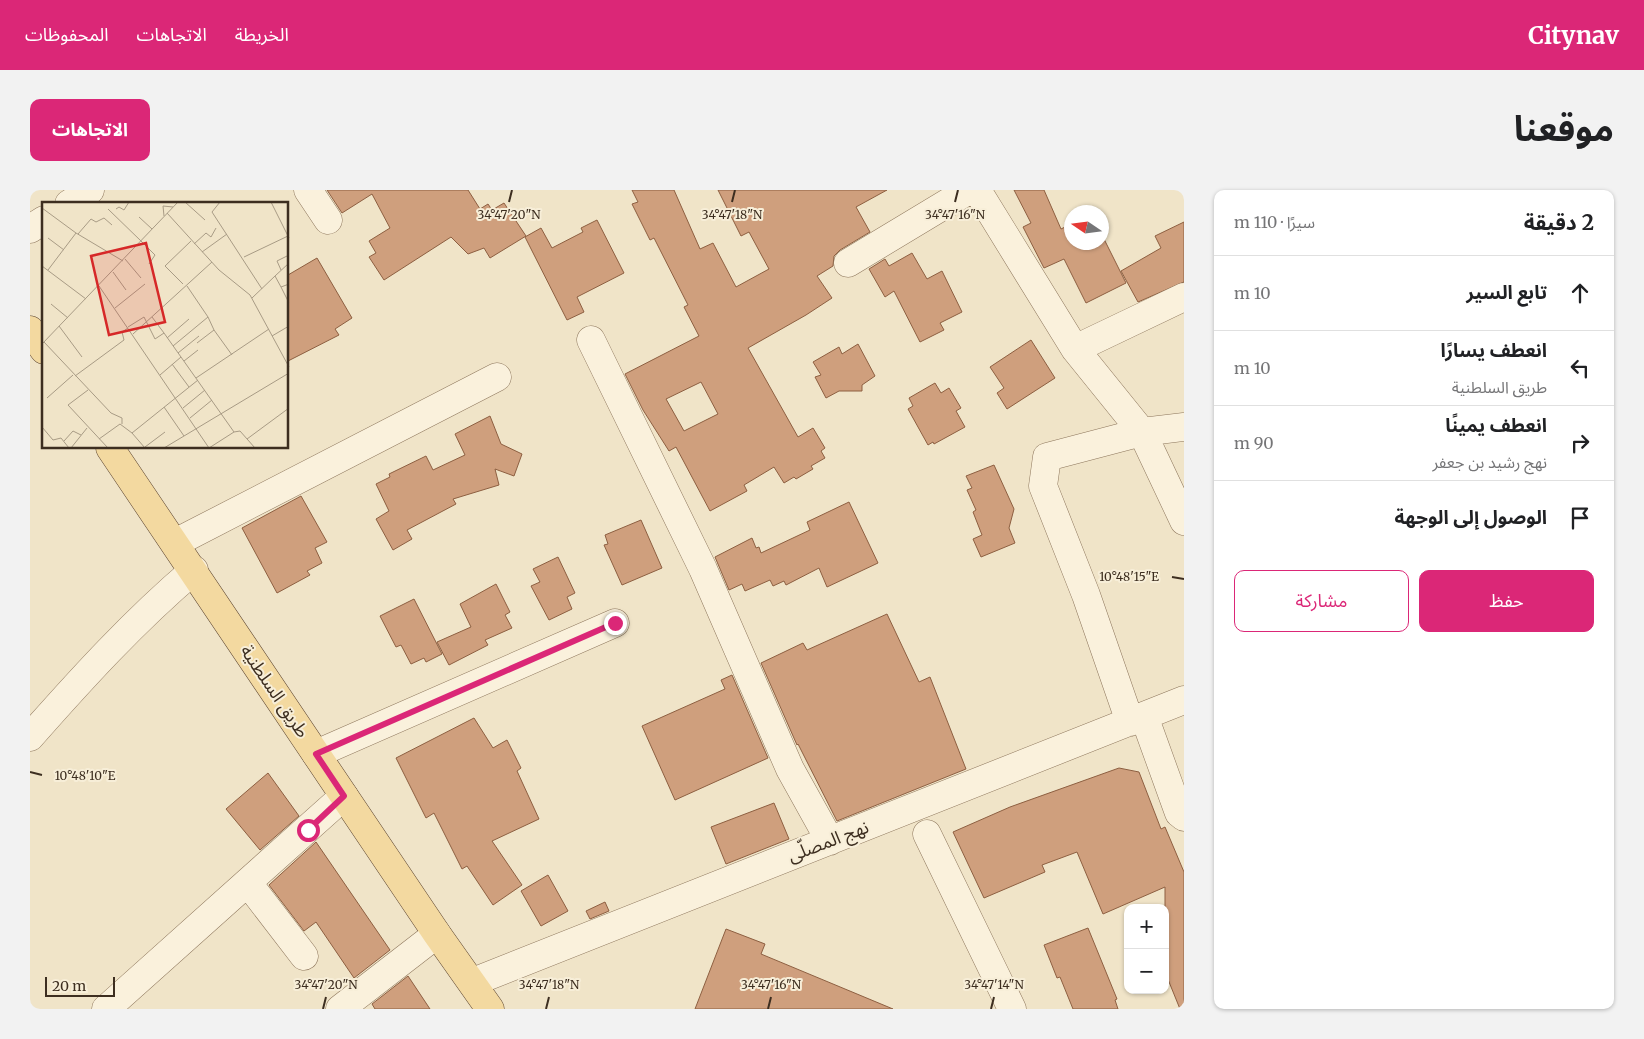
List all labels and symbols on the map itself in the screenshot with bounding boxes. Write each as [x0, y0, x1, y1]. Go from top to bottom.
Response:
inset map [42, 202, 289, 449]
north arrow [1064, 205, 1109, 250]
text: 34°47'20"N [477, 207, 541, 222]
text: 34°47'18"N [702, 207, 763, 222]
text: 34°47'16"N [925, 207, 986, 222]
text: 10°48'15"E [1099, 569, 1159, 584]
route end [604, 612, 627, 635]
street label: طريق السلطنية [236, 640, 314, 742]
text: 10°48'10"E [55, 768, 116, 783]
street label: نهج المصلّى [783, 813, 873, 869]
route start [297, 819, 320, 842]
scale bar [45, 974, 115, 997]
text: 34°47'20"N [294, 977, 358, 992]
text: 34°47'18"N [519, 977, 580, 992]
text: 34°47'16"N [741, 977, 802, 992]
text: 34°47'14"N [964, 977, 1024, 992]

